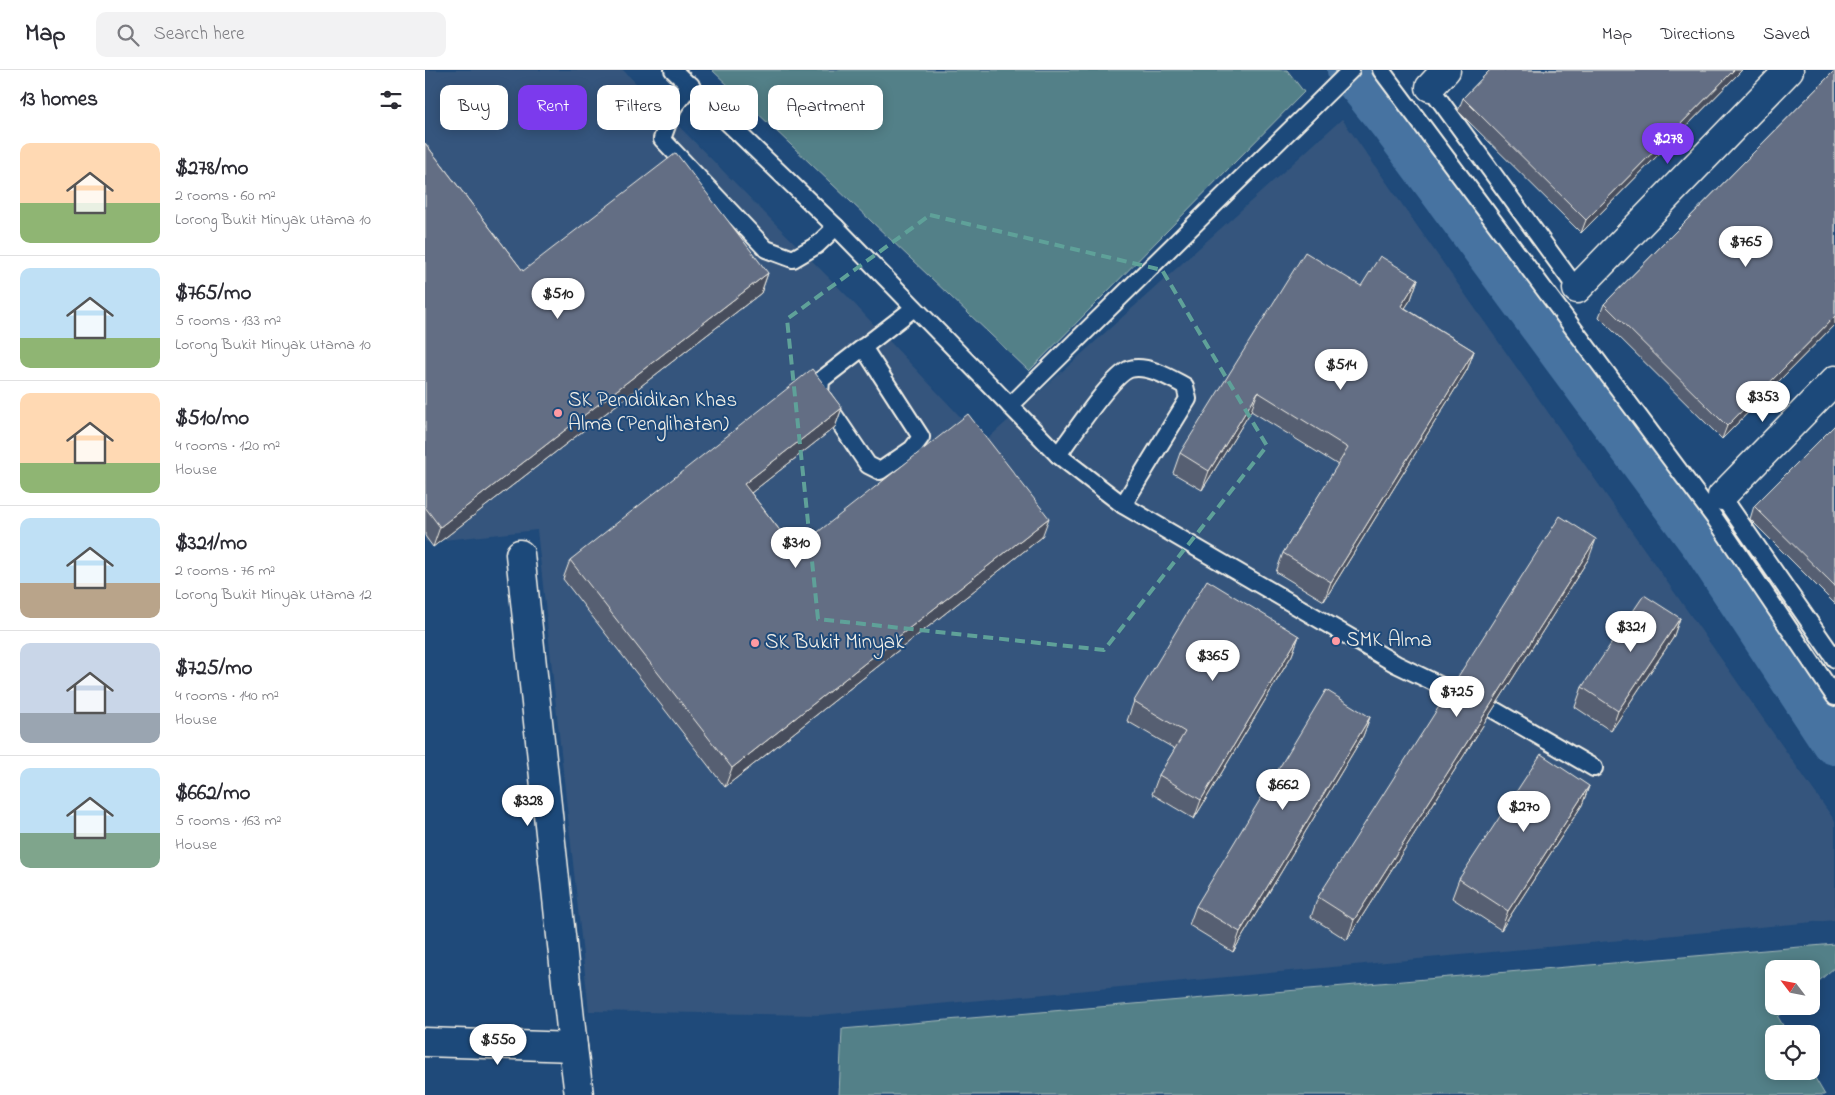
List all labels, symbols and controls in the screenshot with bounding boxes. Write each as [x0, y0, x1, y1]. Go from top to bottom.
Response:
search box [96, 12, 446, 57]
text: Map [25, 17, 66, 52]
icon: search [114, 21, 142, 49]
text: Search here [154, 21, 245, 48]
text: Map [1602, 22, 1632, 48]
text: Directions [1660, 22, 1735, 48]
text: Saved [1763, 22, 1810, 48]
text: 13 homes [20, 85, 98, 115]
chip: Buy [440, 85, 508, 130]
chip: Rent [518, 85, 587, 130]
chip: Filters [597, 85, 680, 130]
chip: New [690, 85, 758, 130]
chip: Apartment [768, 85, 883, 130]
icon: filters [377, 86, 405, 114]
pin: $278 [1638, 122, 1698, 165]
text: $278 [1653, 127, 1683, 151]
text: $278/mo [175, 154, 248, 184]
icon: home [60, 163, 120, 223]
text: 2 rooms · 60 m² [175, 184, 276, 208]
text: Lorong Bukit Minyak Utama 10 [175, 208, 371, 232]
pin: $765 [1716, 226, 1776, 268]
text: $765 [1730, 230, 1762, 254]
pin: $510 [528, 278, 588, 320]
text: $765/mo [175, 279, 251, 309]
text: $510 [543, 282, 573, 306]
icon: home [60, 288, 120, 348]
text: 5 rooms · 133 m² [175, 309, 281, 333]
text: Lorong Bukit Minyak Utama 10 [175, 333, 371, 357]
pin: $514 [1311, 348, 1371, 391]
text: $514 [1326, 353, 1356, 377]
pin: $353 [1733, 380, 1793, 423]
text: $353 [1747, 385, 1779, 409]
place label: SK Pendidikan Khas Alma (Penglihatan) [568, 386, 737, 442]
text: $510/mo [175, 404, 249, 434]
marker: SK Pendidikan Khas Alma (Penglihatan) [552, 407, 564, 419]
icon: home [60, 413, 120, 473]
text: 4 rooms · 120 m² [175, 434, 280, 458]
text: House [175, 458, 217, 482]
pin: $310 [766, 526, 826, 569]
text: $321/mo [175, 529, 247, 559]
text: $310 [782, 531, 810, 555]
icon: home [60, 538, 120, 598]
text: 2 rooms · 76 m² [175, 559, 275, 583]
text: Lorong Bukit Minyak Utama 12 [175, 583, 372, 607]
pin: $321 [1601, 610, 1661, 653]
text: $321 [1616, 615, 1646, 639]
place label: SMK Alma [1346, 626, 1432, 656]
place label: SK Bukit Minyak [765, 628, 905, 660]
marker: SMK Alma [1330, 635, 1342, 647]
marker: SK Bukit Minyak [749, 637, 761, 649]
pin: $365 [1183, 640, 1243, 682]
text: $365 [1197, 644, 1229, 668]
text: $725/mo [175, 654, 253, 684]
icon: home [60, 663, 120, 723]
pin: $725 [1427, 676, 1487, 718]
text: $725 [1440, 680, 1474, 704]
text: 4 rooms · 140 m² [175, 684, 279, 708]
text: House [175, 708, 217, 732]
pin: $662 [1253, 768, 1313, 811]
text: $662 [1267, 773, 1299, 797]
text: $662/mo [175, 779, 250, 809]
pin: $328 [498, 784, 558, 827]
icon: home [60, 788, 120, 848]
text: $328 [513, 789, 543, 813]
pin: $270 [1494, 790, 1554, 833]
text: $270 [1508, 795, 1540, 819]
text: 5 rooms · 163 m² [175, 809, 282, 833]
text: House [175, 833, 217, 857]
north arrow [1765, 960, 1820, 1015]
map controls [1765, 960, 1820, 1080]
pin: $550 [468, 1024, 528, 1066]
button: locate [1765, 1025, 1820, 1080]
text: $550 [481, 1028, 515, 1052]

